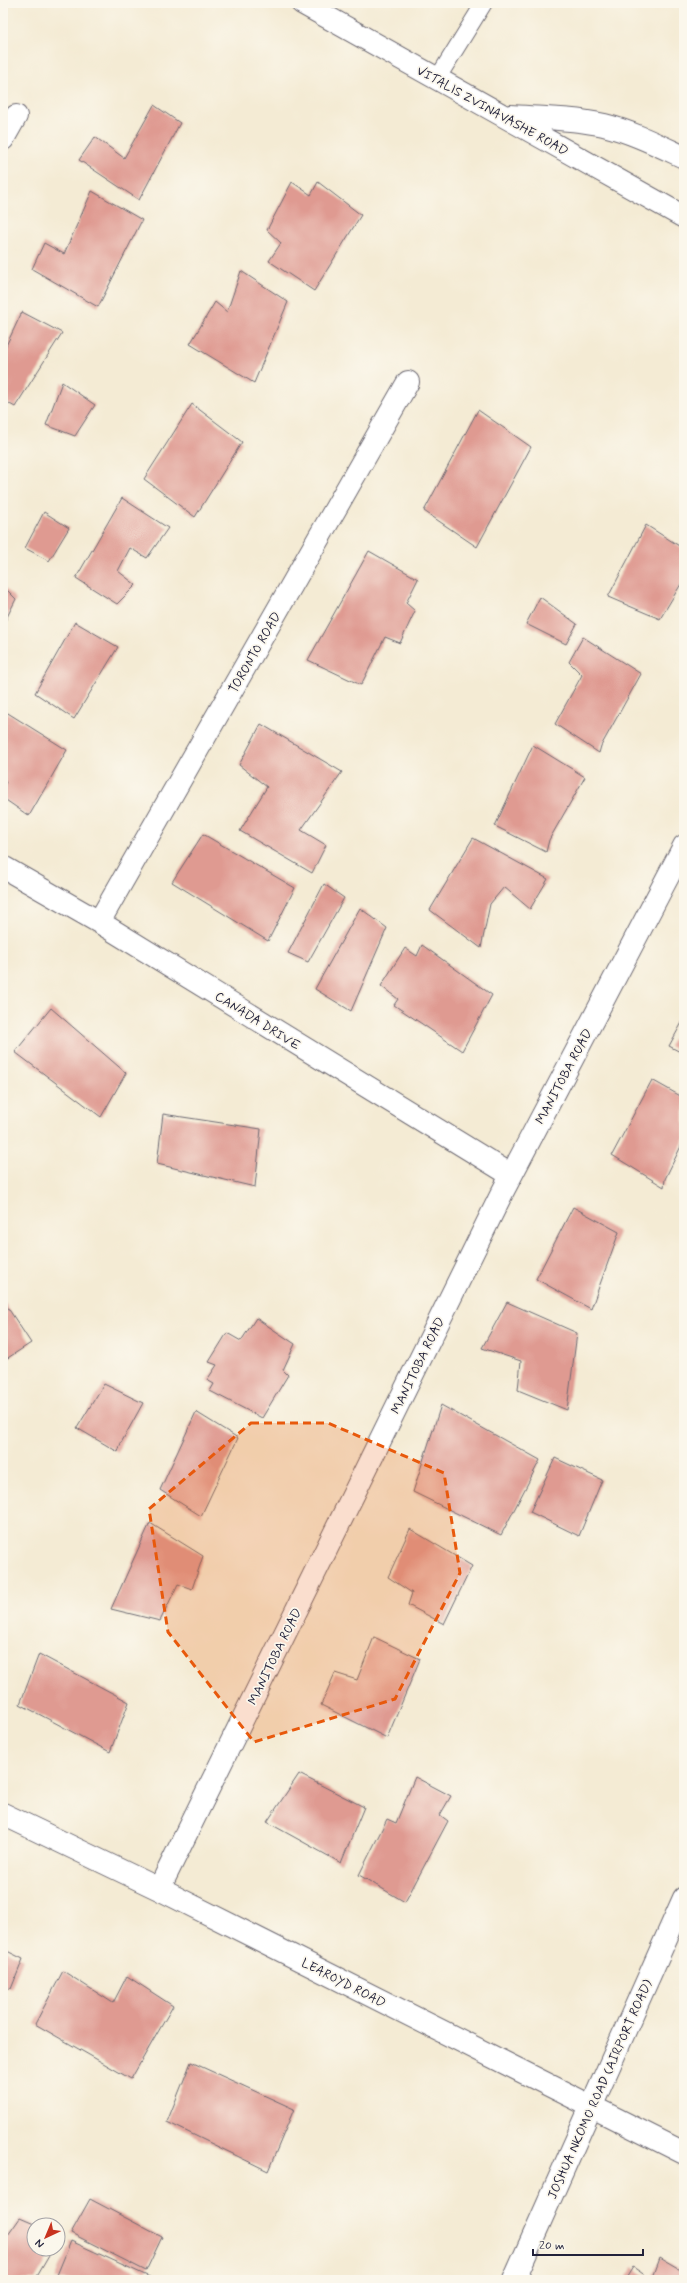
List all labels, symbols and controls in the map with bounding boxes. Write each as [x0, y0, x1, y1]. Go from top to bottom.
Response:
street label: VITALIS ZVINAVASHE ROAD [413, 62, 571, 160]
street label: TORONTO ROAD [225, 609, 285, 696]
street label: CANADA DRIVE [211, 988, 303, 1054]
street label: MANITOBA ROAD [532, 1026, 597, 1127]
street label: MANITOBA ROAD [388, 1314, 449, 1417]
street label: MANITOBA ROAD [245, 1605, 306, 1708]
street label: LEAROYD ROAD [298, 1955, 388, 2012]
street label: JOSHUA NKOMO ROAD (AIRPORT ROAD) [544, 1977, 657, 2202]
north arrow [26, 2217, 66, 2257]
scale bar [533, 2231, 643, 2257]
text: N [32, 2236, 47, 2251]
text: 20 m [539, 2238, 565, 2254]

